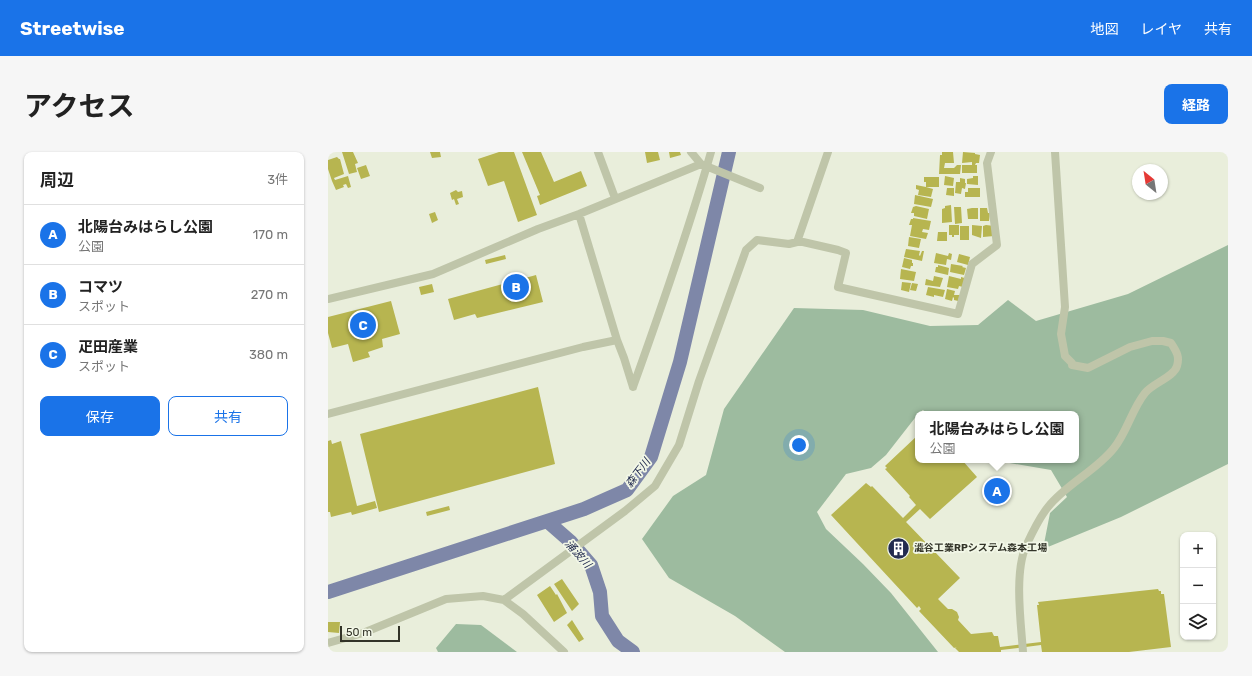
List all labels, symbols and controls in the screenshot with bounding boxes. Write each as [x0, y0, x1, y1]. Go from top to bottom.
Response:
text: Streetwise [20, 17, 125, 40]
text: 地図 [1090, 21, 1118, 38]
text: レイヤ [1140, 21, 1182, 38]
text: 共有 [1204, 21, 1232, 38]
button: 経路 [1164, 84, 1228, 124]
text: アクセス [24, 90, 135, 123]
north arrow [1132, 164, 1168, 200]
text: 周辺 [40, 170, 74, 190]
text: 3件 [267, 172, 288, 187]
text: 北陽台みはらし公園 [78, 218, 213, 236]
text: A [48, 227, 58, 242]
text: 170 m [253, 227, 288, 242]
text: 公園 [78, 239, 104, 254]
pin: B [503, 272, 529, 302]
text: コマツ [78, 278, 123, 296]
text: B [48, 287, 58, 302]
text: 270 m [251, 287, 288, 302]
text: スポット [78, 299, 130, 314]
pin: C [350, 310, 376, 340]
text: 疋田産業 [78, 338, 138, 356]
text: C [48, 347, 58, 362]
text: 380 m [249, 347, 288, 362]
text: スポット [78, 359, 130, 374]
button: 保存 [40, 396, 160, 436]
button: 共有 [168, 396, 288, 436]
popup [915, 411, 1079, 463]
text: 北陽台みはらし公園 [929, 420, 1065, 438]
your location [789, 435, 809, 455]
text: 公園 [929, 441, 956, 456]
water label: 森下川 [623, 455, 654, 490]
pin: A [984, 476, 1010, 506]
map controls [1180, 532, 1216, 640]
button: + [1180, 532, 1216, 568]
building icon: 澁谷工業RPシステム森本工場 [885, 535, 911, 561]
water label: 涌波川 [562, 537, 595, 571]
place label: 澁谷工業RPシステム森本工場 [914, 542, 1047, 554]
button: − [1180, 568, 1216, 604]
button: layers [1180, 604, 1216, 640]
scale bar [340, 624, 400, 643]
text: 50 m [346, 626, 372, 639]

